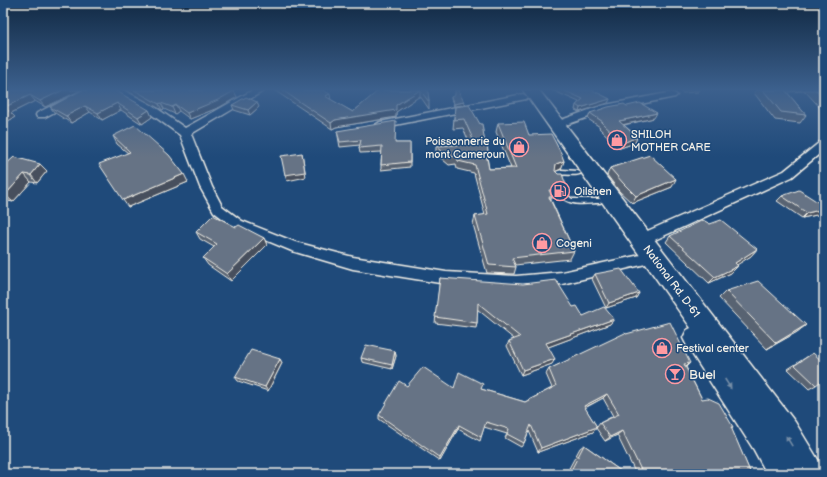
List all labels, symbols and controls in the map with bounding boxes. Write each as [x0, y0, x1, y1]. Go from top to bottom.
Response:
place label: SHILOH MOTHER CARE [631, 128, 711, 154]
shop icon: SHILOH MOTHER CARE [606, 129, 628, 151]
place label: Poissonnerie du mont Cameroun [425, 135, 505, 161]
shop icon: Poissonnerie du mont Cameroun [508, 136, 530, 158]
fuel station icon: Oilshen [549, 180, 571, 202]
place label: Oilshen [574, 185, 612, 198]
shop icon: Cogeni [531, 232, 553, 254]
place label: Cogeni [556, 237, 592, 250]
street label: National Rd. D-61 [640, 243, 703, 320]
shop icon: Festival center [651, 337, 673, 359]
place label: Festival center [676, 342, 750, 355]
bar icon: Buel [664, 363, 686, 385]
place label: Buel [689, 367, 716, 383]
one-way arrow [724, 379, 732, 389]
one-way arrow [785, 436, 793, 446]

